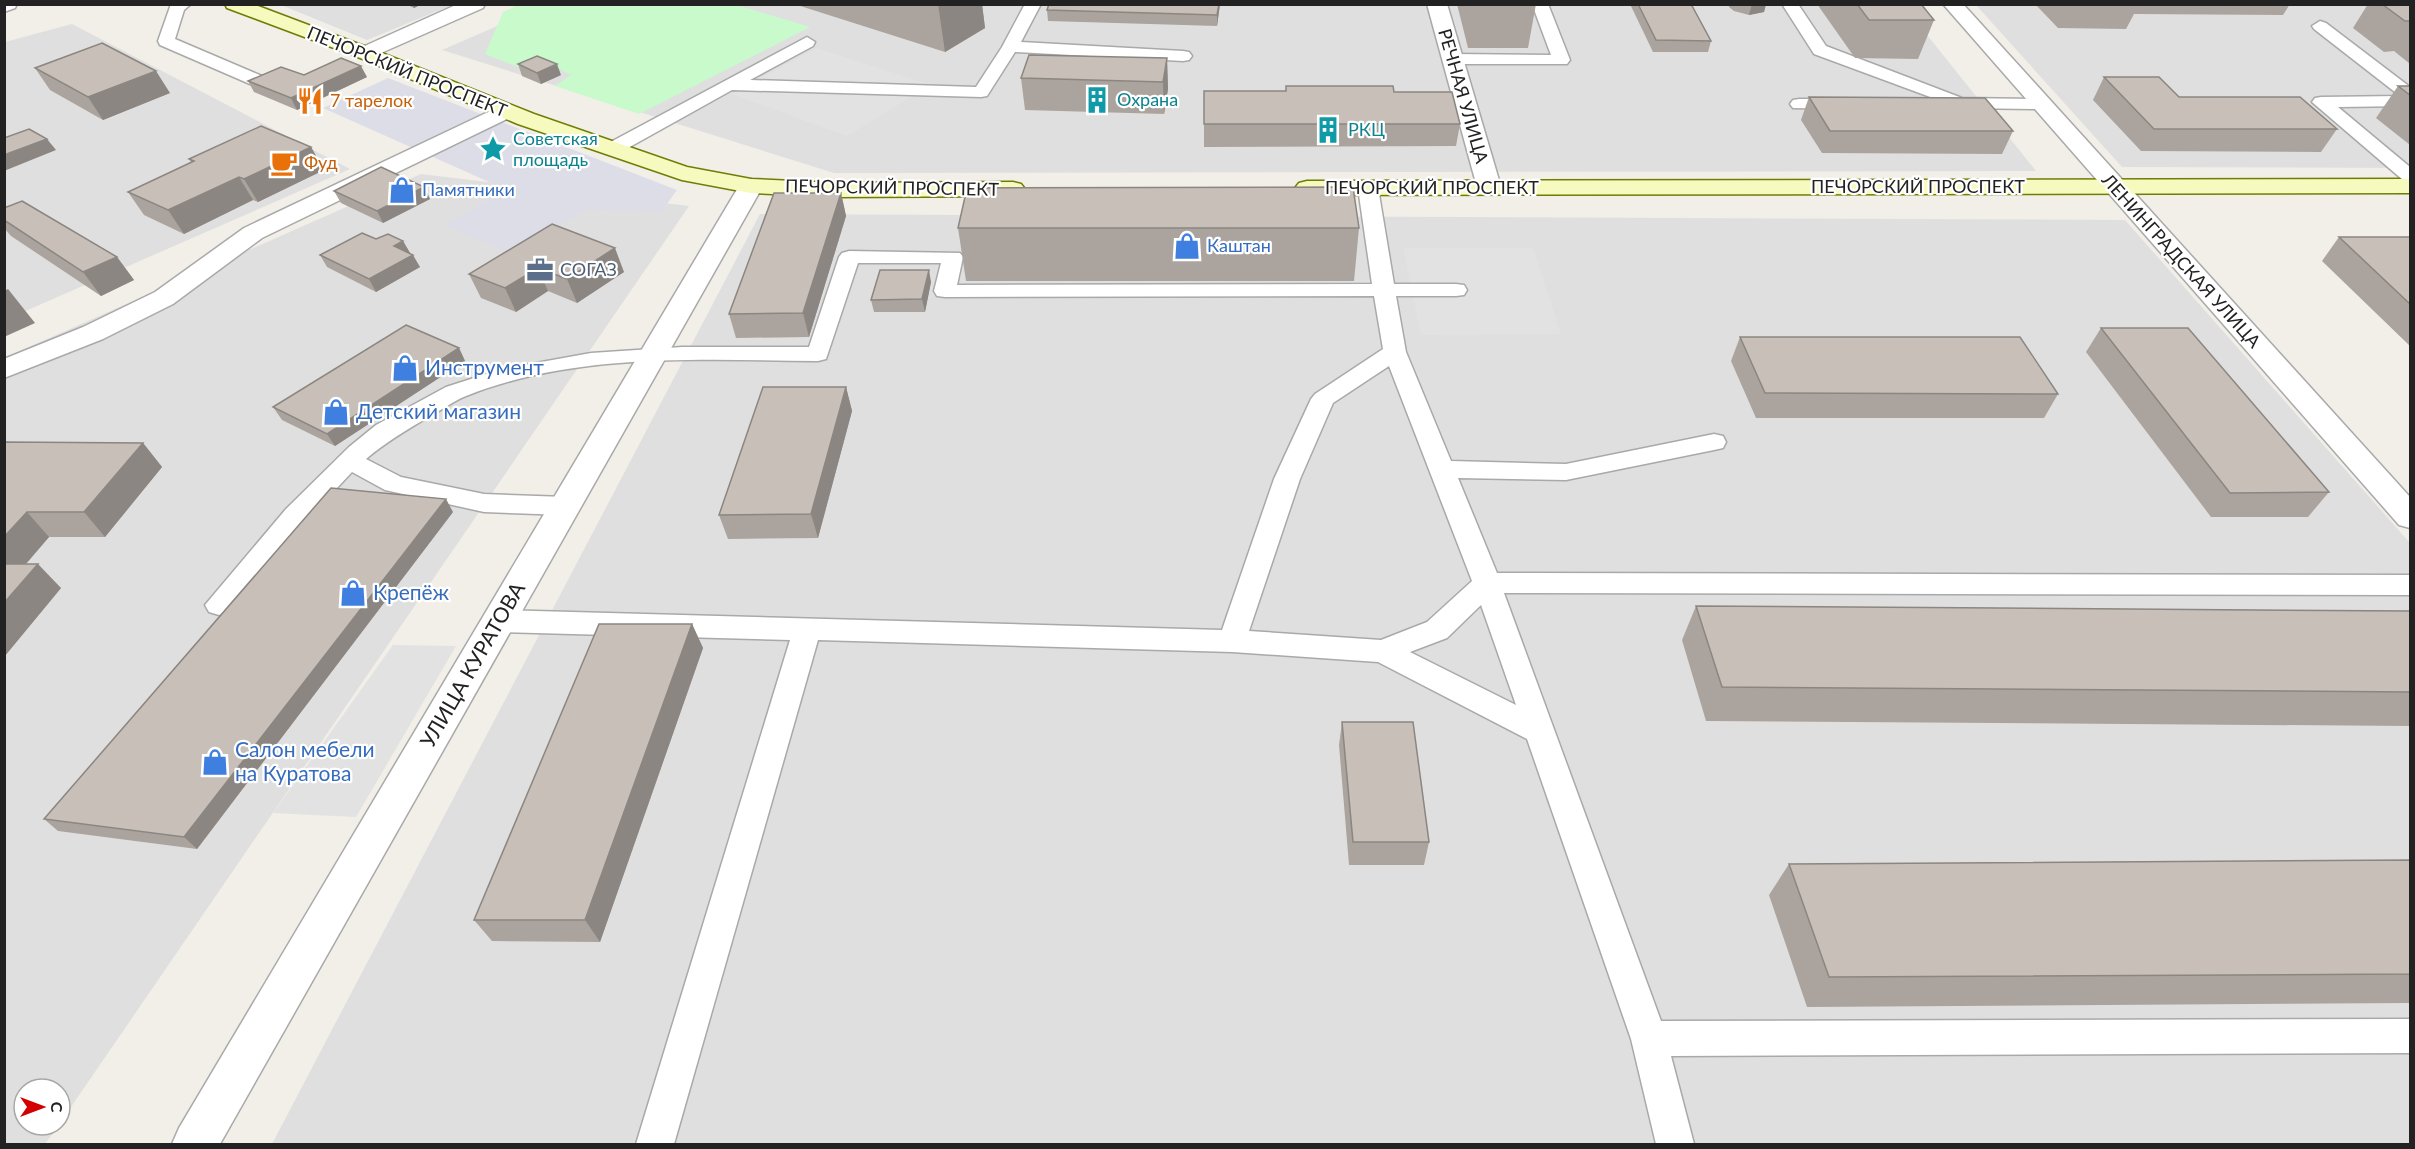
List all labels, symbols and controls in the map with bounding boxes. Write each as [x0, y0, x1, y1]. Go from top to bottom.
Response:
street label: ПЕЧОРСКИЙ ПРОСПЕКТ [304, 21, 511, 121]
street label: РЕЧНАЯ УЛИЦА [1434, 26, 1494, 166]
building icon: Охрана [1082, 85, 1112, 115]
restaurant icon: 7 тарелок [295, 86, 325, 116]
place label: Охрана [1117, 88, 1178, 110]
place label: 7 тарелок [330, 89, 413, 111]
building icon: РКЦ [1313, 115, 1343, 145]
place label: РКЦ [1348, 118, 1385, 140]
place label: Советская площадь [513, 127, 598, 170]
place icon: Советская площадь [478, 134, 508, 164]
cafe icon: Фуд [269, 148, 299, 178]
place label: Фуд [304, 151, 338, 173]
street label: ЛЕНИНГРАДСКАЯ УЛИЦА [2097, 168, 2266, 352]
street label: ПЕЧОРСКИЙ ПРОСПЕКТ [785, 174, 999, 200]
shop icon: Памятники [387, 175, 417, 205]
street label: ПЕЧОРСКИЙ ПРОСПЕКТ [1811, 175, 2025, 197]
street label: ПЕЧОРСКИЙ ПРОСПЕКТ [1325, 176, 1539, 198]
place label: Памятники [422, 178, 515, 200]
shop icon: Каштан [1172, 231, 1202, 261]
place label: Каштан [1207, 234, 1271, 256]
office icon: СОГАЗ [525, 255, 555, 285]
place label: СОГАЗ [560, 258, 617, 280]
shop icon: Инструмент [390, 353, 420, 383]
place label: Инструмент [425, 354, 544, 379]
shop icon: Детский магазин [321, 397, 351, 427]
place label: Детский магазин [356, 398, 521, 423]
street label: УЛИЦА КУРАТОВА [414, 576, 530, 751]
shop icon: Крепёж [338, 578, 368, 608]
place label: Крепёж [373, 579, 450, 604]
place label: Салон мебели на Куратова [235, 736, 375, 785]
shop icon: Салон мебели на Куратова [200, 747, 230, 777]
north arrow [12, 1077, 72, 1137]
text: С [48, 1102, 67, 1113]

